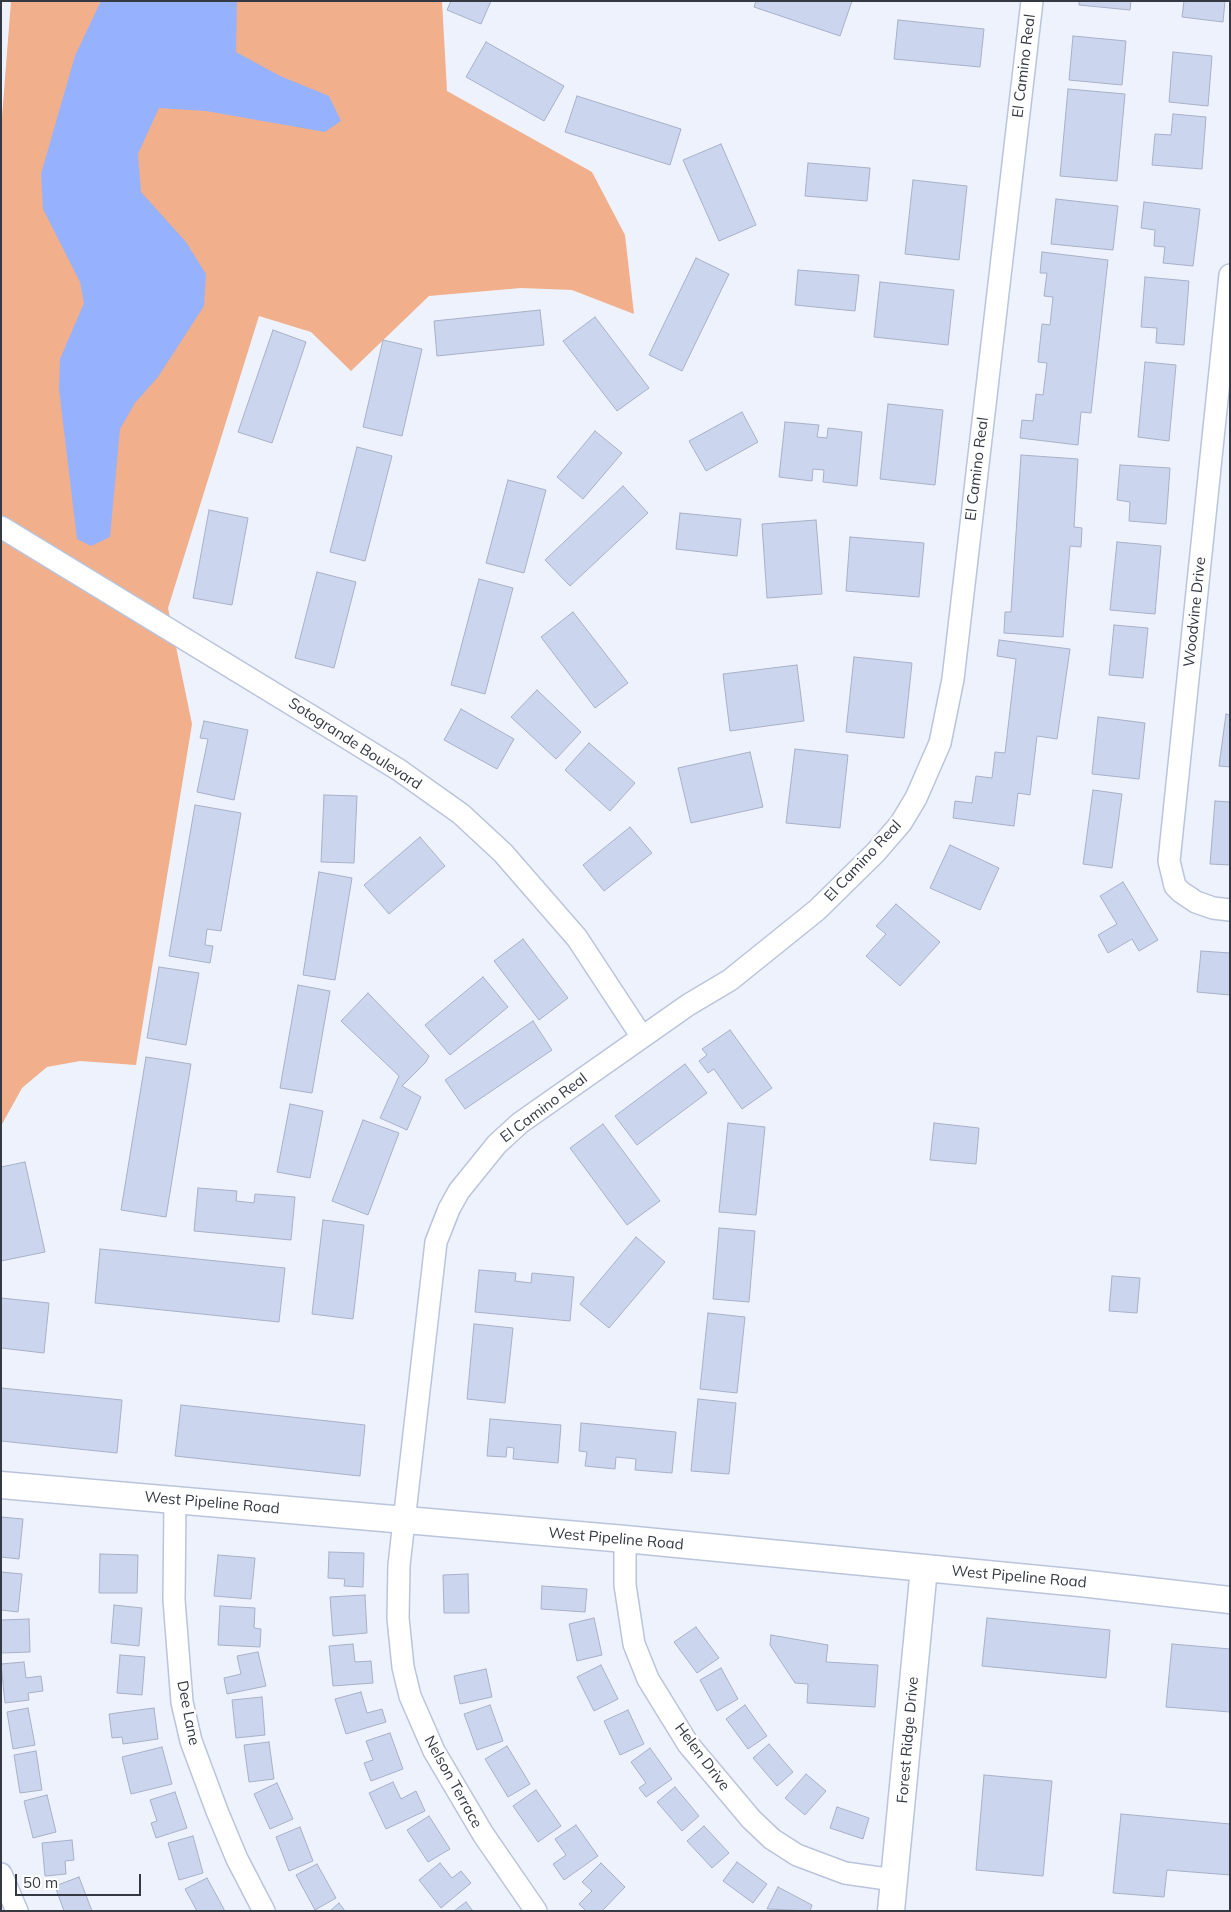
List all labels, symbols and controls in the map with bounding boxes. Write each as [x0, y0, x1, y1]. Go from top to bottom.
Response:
street label: El Camino Real [1009, 13, 1039, 119]
street label: El Camino Real [962, 416, 992, 522]
street label: Woodvine Drive [1180, 556, 1210, 668]
street label: Sotogrande Boulevard [285, 694, 425, 794]
street label: El Camino Real [821, 817, 905, 905]
street label: El Camino Real [497, 1069, 591, 1147]
street label: West Pipeline Road [144, 1488, 280, 1518]
street label: West Pipeline Road [548, 1524, 684, 1554]
street label: West Pipeline Road [951, 1562, 1087, 1592]
street label: Forest Ridge Drive [893, 1676, 923, 1804]
street label: Dee Lane [173, 1679, 203, 1747]
street label: Helen Drive [671, 1720, 733, 1794]
street label: Nelson Terrace [420, 1733, 486, 1831]
scale bar [18, 1864, 144, 1896]
text: 50 m [23, 1873, 58, 1892]

